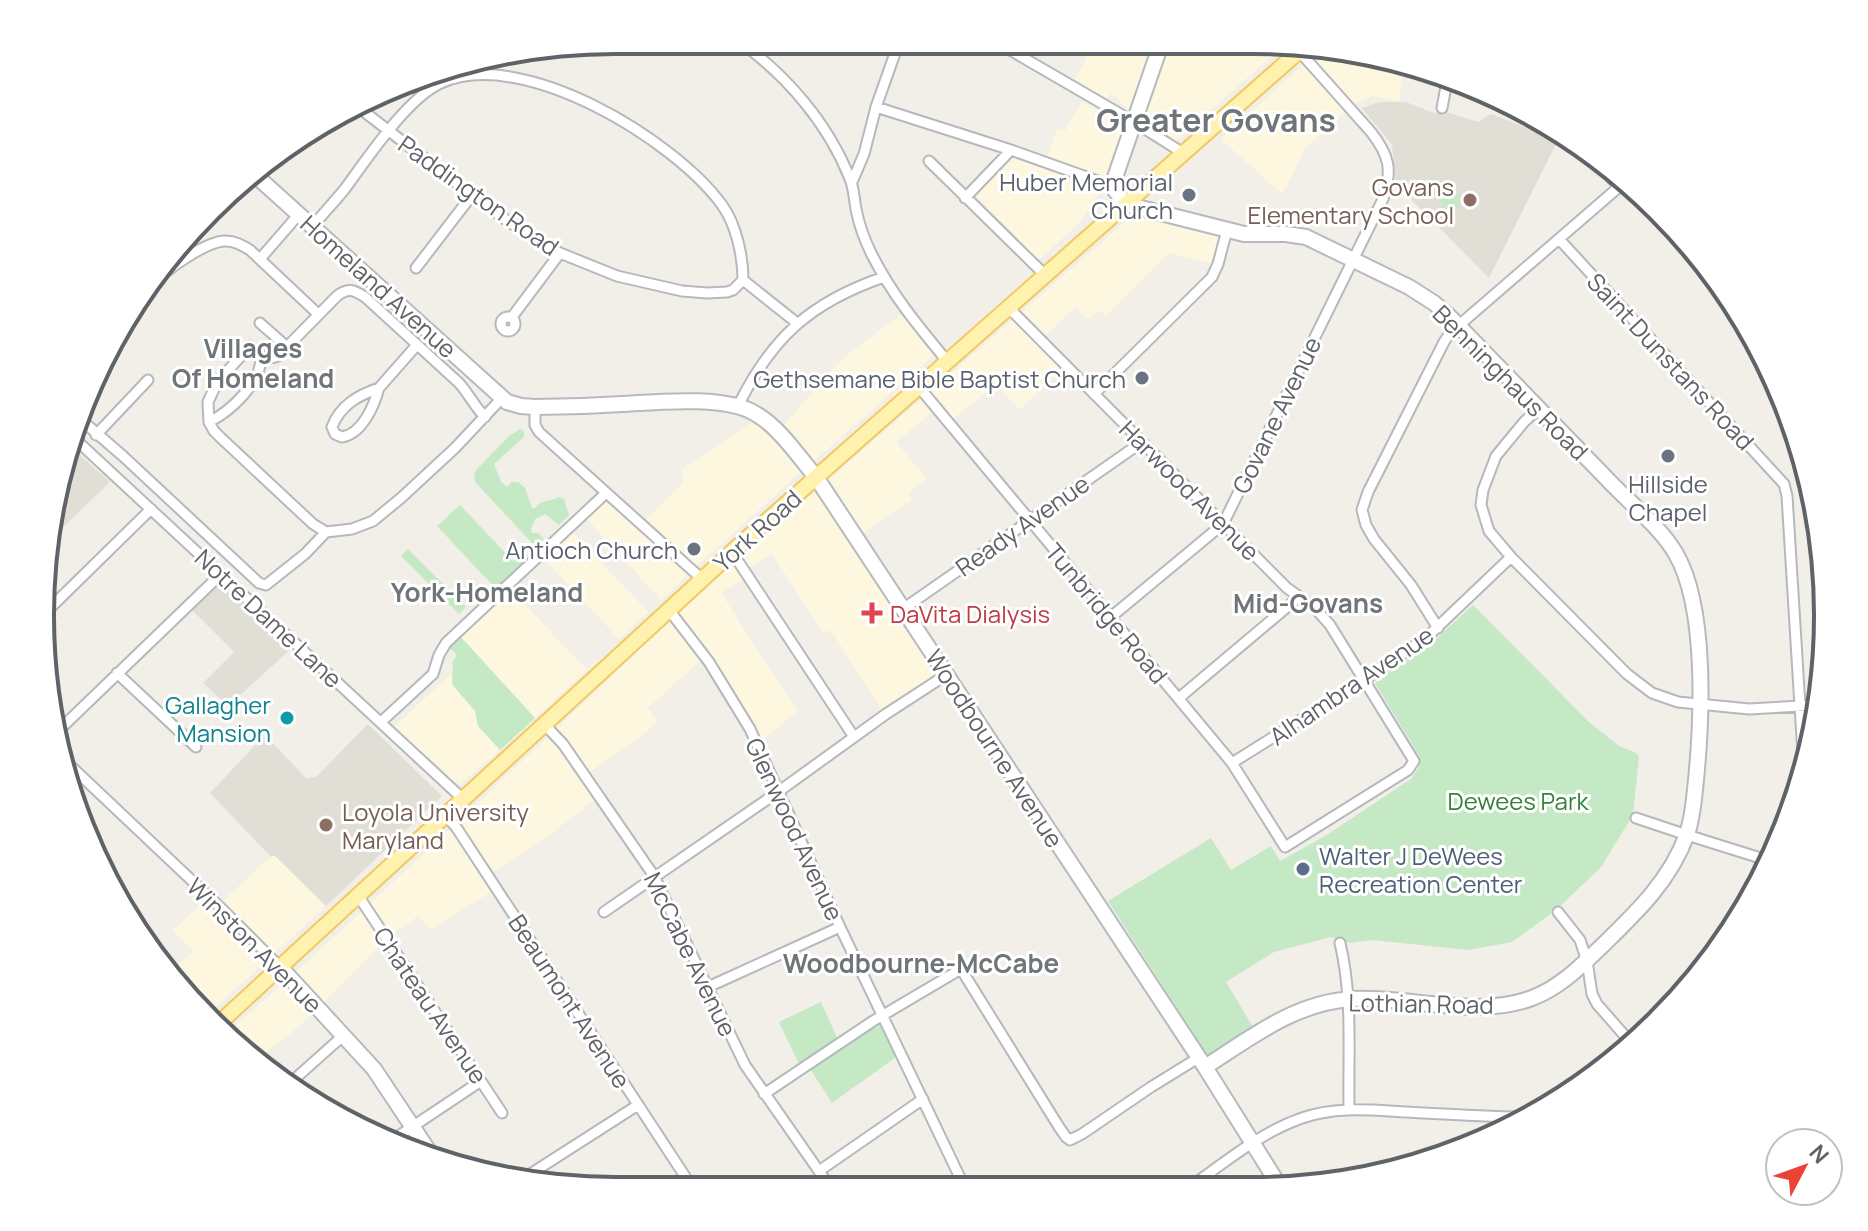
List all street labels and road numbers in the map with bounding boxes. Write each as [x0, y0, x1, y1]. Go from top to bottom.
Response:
street label: Paddington Road [392, 127, 566, 263]
street label: Homeland Avenue [294, 207, 464, 365]
street label: Saint Dunstans Road [1580, 265, 1762, 457]
street label: Benninghaus Road [1426, 297, 1596, 467]
street label: Govane Avenue [1224, 331, 1328, 499]
street label: Harwood Avenue [1113, 413, 1267, 567]
street label: Ready Avenue [949, 467, 1095, 583]
street label: York Road [706, 482, 808, 578]
street label: Tunbridge Road [1038, 536, 1176, 690]
street label: Notre Dame Lane [188, 541, 350, 695]
street label: Alhambra Avenue [1262, 618, 1440, 752]
street label: Woodbourne Avenue [918, 643, 1072, 853]
street label: Glenwood Avenue [738, 732, 852, 926]
street label: McCabe Avenue [637, 866, 745, 1042]
street label: Winston Avenue [180, 870, 330, 1020]
street label: Beaumont Avenue [501, 908, 639, 1094]
street label: Chateau Avenue [366, 920, 496, 1090]
street label: Lothian Road [1348, 985, 1494, 1021]

